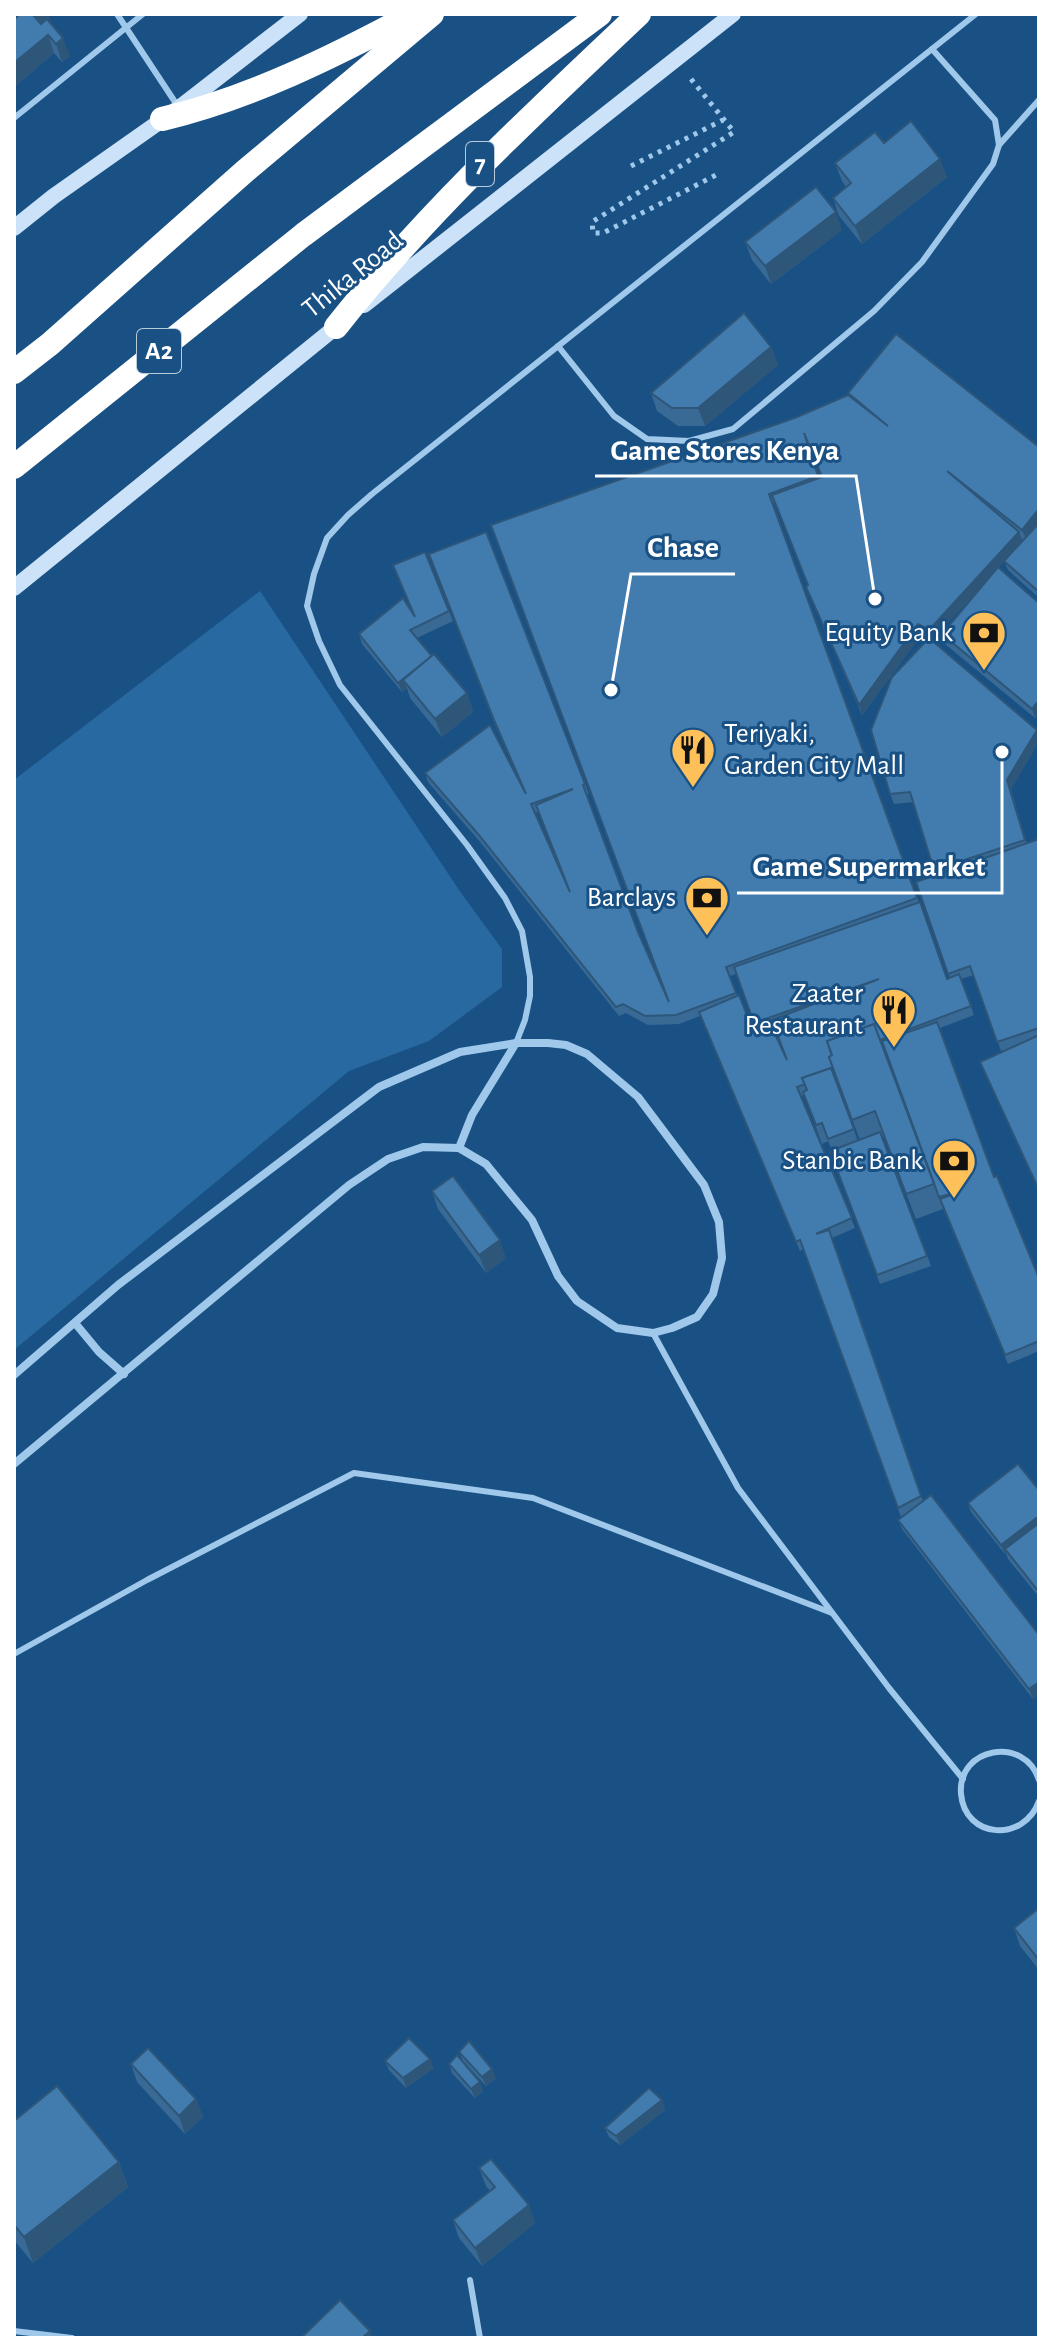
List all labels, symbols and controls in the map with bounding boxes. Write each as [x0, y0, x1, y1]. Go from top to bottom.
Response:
road number: 7 [466, 142, 494, 186]
street label: Thika Road [297, 226, 409, 324]
road number: A2 [137, 329, 181, 373]
callout: Game Stores Kenya [595, 422, 856, 476]
text: Game Stores Kenya [611, 436, 839, 466]
callout: Chase [631, 520, 735, 574]
text: Chase [647, 533, 719, 563]
bank icon: Equity Bank [960, 609, 1008, 672]
place label: Equity Bank [824, 619, 953, 647]
place label: Teriyaki, Garden City Mall [724, 720, 904, 780]
restaurant icon: Teriyaki, Garden City Mall [669, 726, 717, 789]
callout: Game Supermarket [737, 839, 1002, 893]
text: Game Supermarket [753, 852, 985, 882]
bank icon: Barclays [683, 874, 731, 937]
place label: Barclays [587, 884, 676, 912]
place label: Zaater Restaurant [745, 980, 863, 1040]
restaurant icon: Zaater Restaurant [870, 986, 918, 1049]
bank icon: Stanbic Bank [930, 1137, 978, 1200]
place label: Stanbic Bank [782, 1147, 923, 1175]

